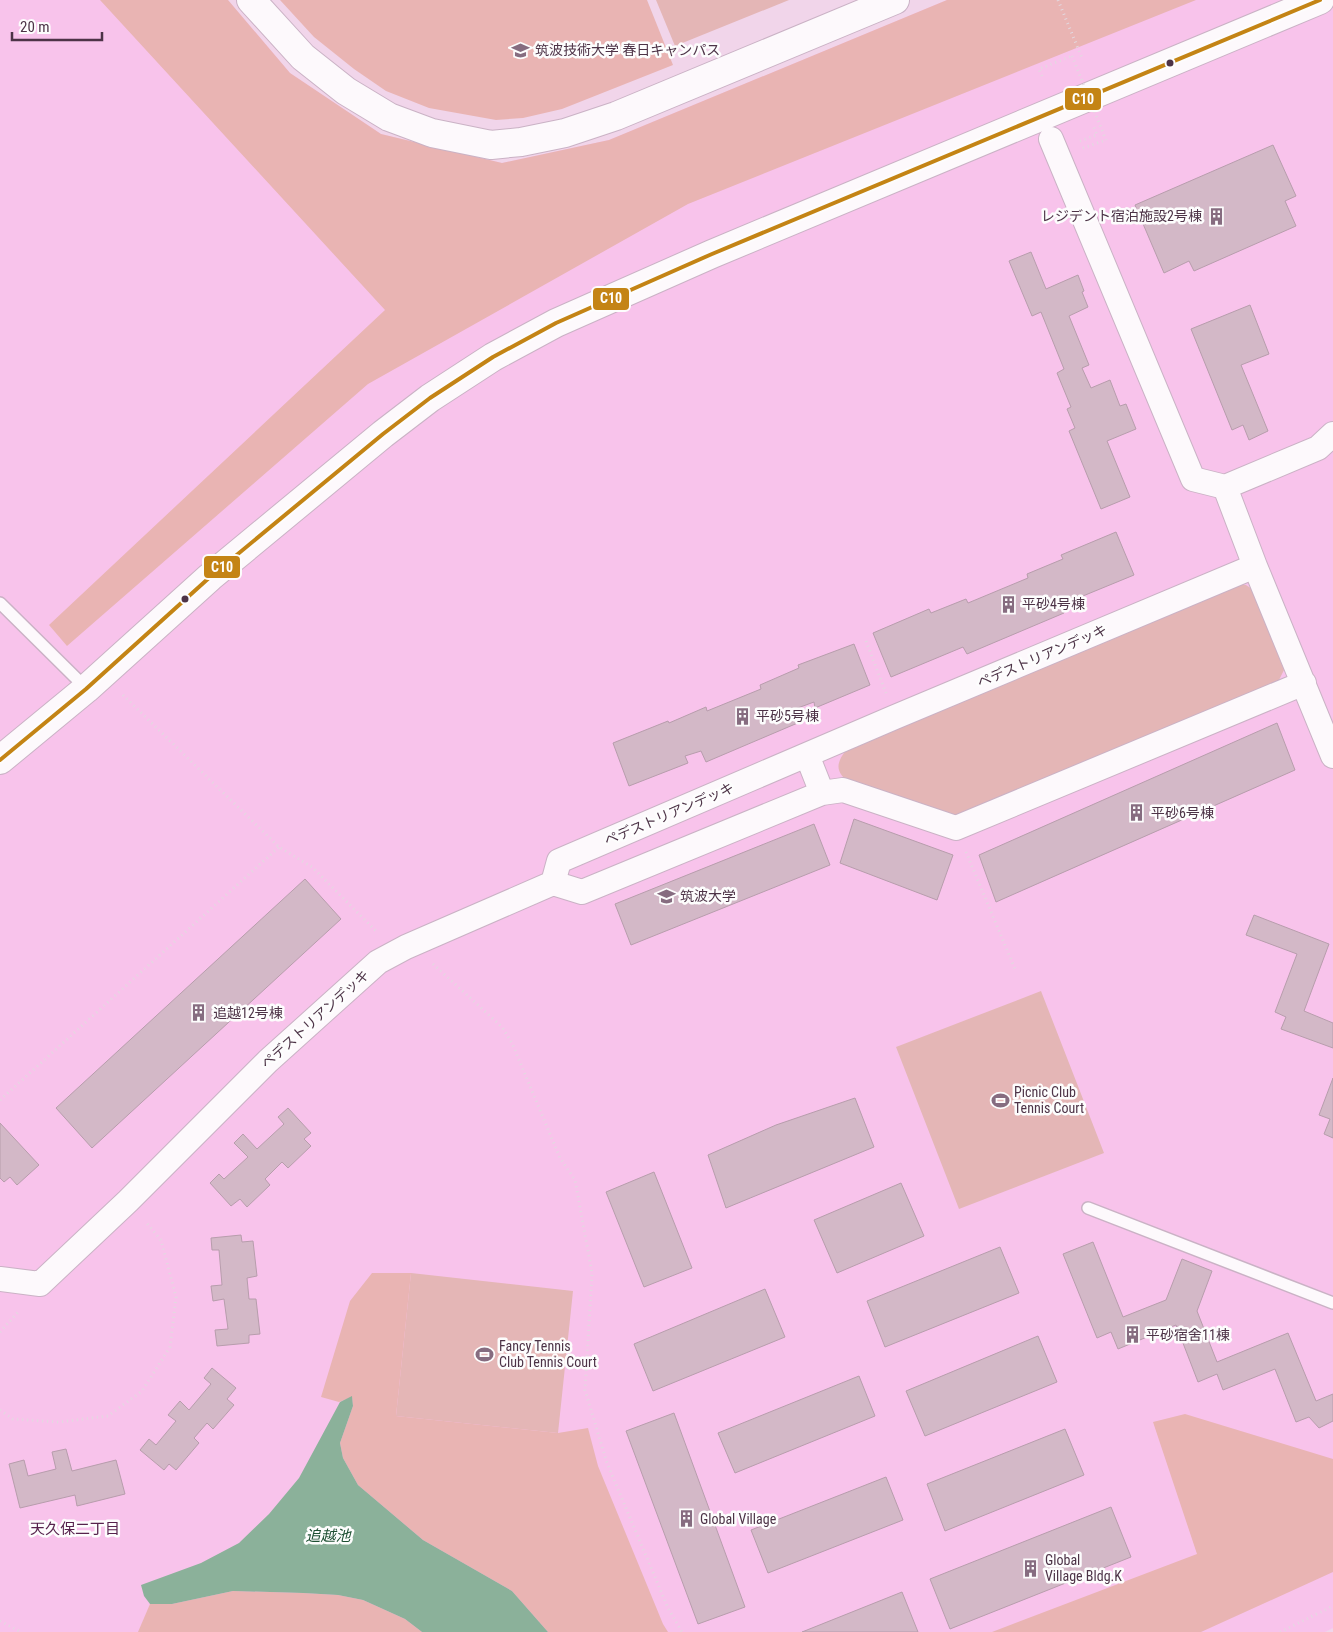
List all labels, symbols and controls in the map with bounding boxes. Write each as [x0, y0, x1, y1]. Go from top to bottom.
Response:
scale bar [12, 10, 102, 42]
text: 20 m [20, 18, 50, 36]
school or university icon: 筑波技術大学 春日キャンパス [511, 40, 531, 60]
place label: 筑波技術大学 春日キャンパス [535, 42, 720, 58]
unlabelled marker [1165, 58, 1175, 68]
line badge: C10 [1064, 87, 1102, 111]
text: C10 [1072, 91, 1094, 107]
building icon: レジデント宿泊施設2号棟 [1206, 206, 1226, 226]
place label: レジデント宿泊施設2号棟 [1041, 208, 1202, 224]
line badge: C10 [592, 287, 630, 311]
text: C10 [600, 290, 622, 306]
line badge: C10 [203, 555, 241, 579]
text: C10 [211, 559, 233, 575]
unlabelled marker [180, 594, 190, 604]
building icon: 平砂4号棟 [998, 594, 1018, 614]
place label: 平砂4号棟 [1022, 596, 1085, 612]
street label: ペデストリアンデッキ [975, 621, 1109, 691]
building icon: 平砂5号棟 [732, 706, 752, 726]
place label: 平砂5号棟 [756, 708, 819, 724]
street label: ペデストリアンデッキ [602, 779, 736, 849]
building icon: 平砂6号棟 [1127, 803, 1147, 823]
place label: 平砂6号棟 [1151, 805, 1214, 821]
school or university icon: 筑波大学 [656, 886, 676, 906]
place label: 筑波大学 [680, 888, 736, 904]
street label: ペデストリアンデッキ [258, 966, 372, 1072]
building icon: 追越12号棟 [189, 1003, 209, 1023]
place label: 追越12号棟 [213, 1005, 283, 1021]
place label: Picnic Club Tennis Court [1014, 1084, 1084, 1116]
sports icon: Picnic Club Tennis Court [990, 1090, 1010, 1110]
building icon: 平砂宿舍11棟 [1122, 1325, 1142, 1345]
place label: 平砂宿舍11棟 [1146, 1327, 1230, 1343]
place label: Fancy Tennis Club Tennis Court [499, 1338, 597, 1370]
sports icon: Fancy Tennis Club Tennis Court [475, 1344, 495, 1364]
building icon: Global Village [676, 1509, 696, 1529]
place label: Global Village [700, 1511, 777, 1527]
district label: 天久保二丁目 [30, 1520, 120, 1538]
water label: 追越池 [305, 1527, 352, 1545]
place label: Global Village Bldg.K [1045, 1552, 1122, 1584]
building icon: Global Village Bldg.K [1021, 1558, 1041, 1578]

